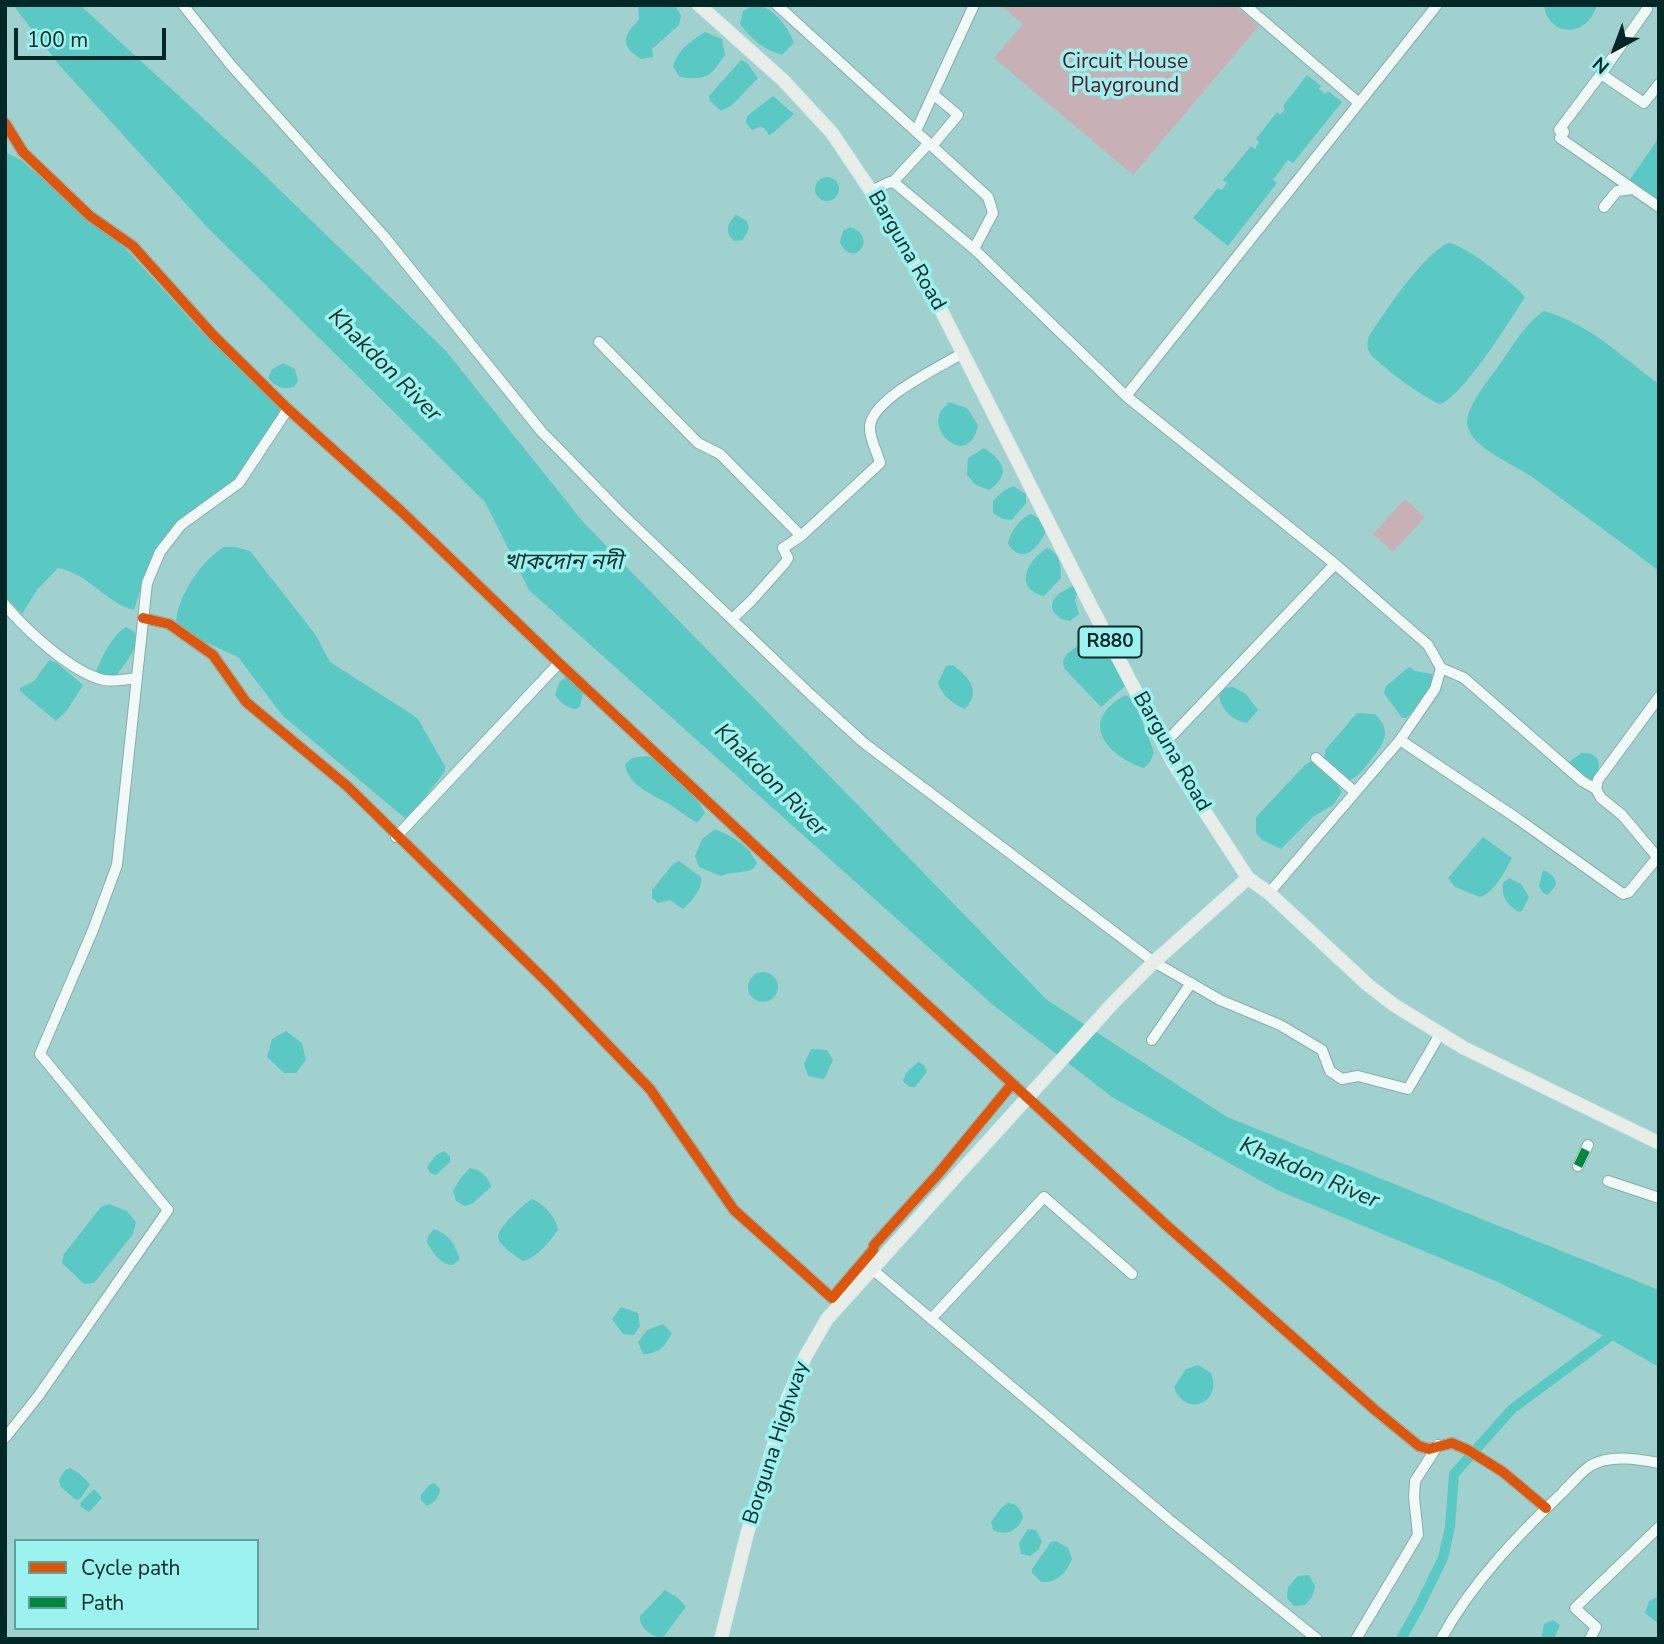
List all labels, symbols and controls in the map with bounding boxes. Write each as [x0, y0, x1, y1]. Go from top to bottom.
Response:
scale bar [18, 14, 170, 58]
north arrow [1580, 14, 1650, 84]
text: 100 m [27, 26, 88, 54]
park label: Circuit House Playground [1062, 50, 1188, 100]
text: N [1587, 50, 1615, 79]
street label: Barguna Road [862, 187, 950, 315]
water label: Khakdon River [322, 304, 446, 428]
water label: খাকদোন নদী [503, 549, 623, 577]
road number: R880 [1078, 626, 1142, 657]
street label: Barguna Road [1127, 688, 1215, 816]
water label: Khakdon River [708, 719, 832, 843]
water label: Khakdon River [1235, 1132, 1383, 1216]
street label: Borguna Highway [739, 1358, 815, 1528]
legend [14, 1539, 259, 1630]
text: Cycle path [81, 1554, 180, 1582]
text: Path [81, 1589, 124, 1617]

